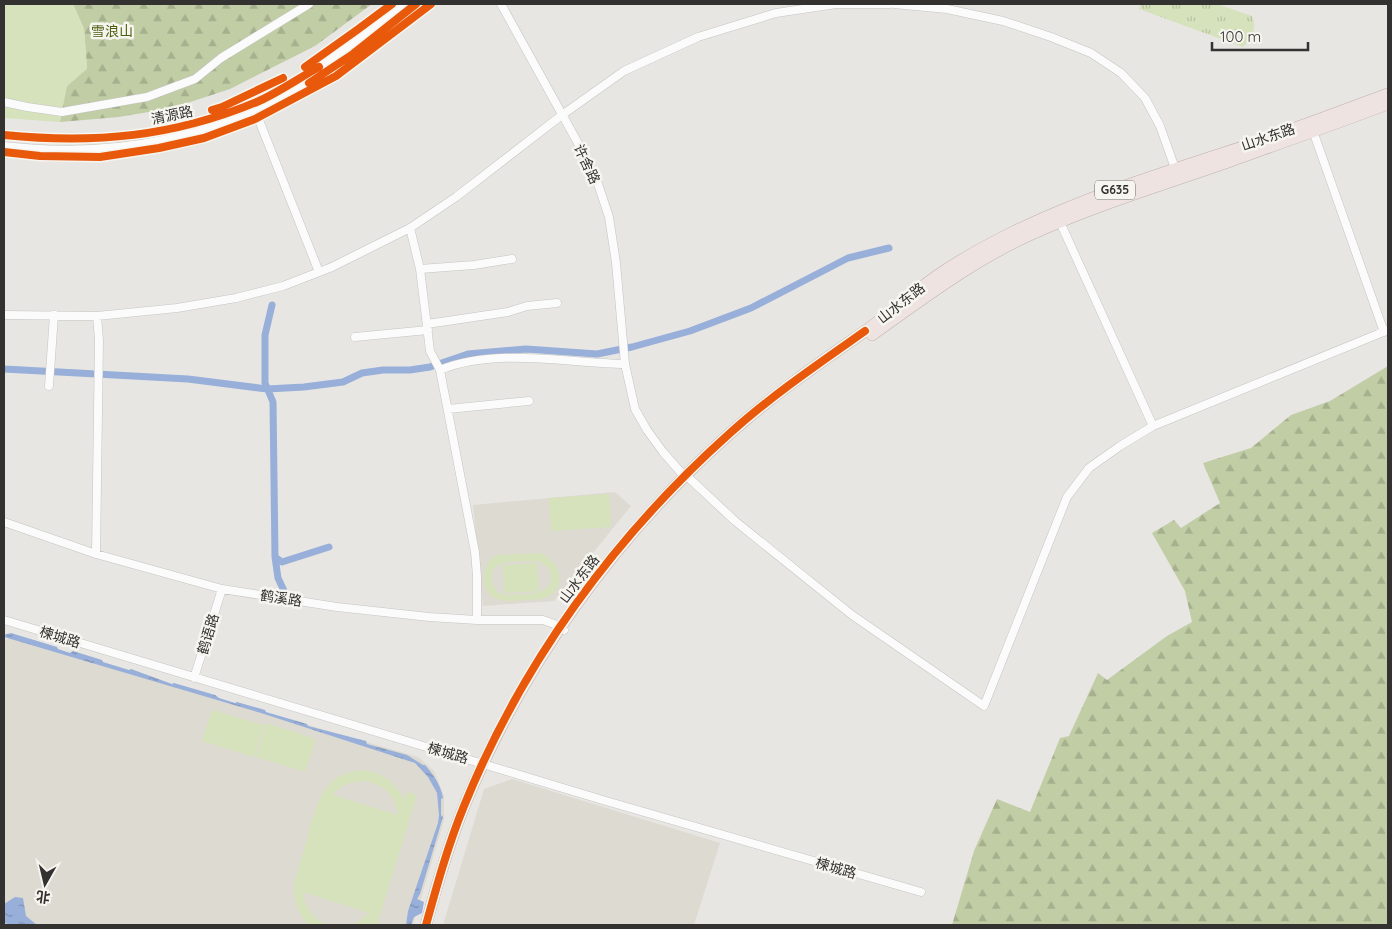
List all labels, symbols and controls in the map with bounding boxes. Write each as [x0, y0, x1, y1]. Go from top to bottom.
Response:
scale bar [1212, 20, 1308, 52]
park label: 雪浪山 [91, 22, 133, 40]
text: 100 m [1220, 27, 1261, 46]
street label: 清源路 [150, 102, 194, 128]
street label: 山水东路 [1239, 119, 1297, 155]
street label: 许舍路 [570, 141, 604, 187]
road number: G635 [1095, 180, 1135, 200]
street label: 山水东路 [873, 279, 929, 327]
street label: 山水东路 [555, 551, 603, 607]
street label: 鹤溪路 [259, 586, 303, 610]
street label: 鹤语路 [193, 611, 223, 657]
street label: 楝城路 [37, 622, 83, 652]
street label: 楝城路 [425, 739, 471, 767]
street label: 楝城路 [813, 854, 859, 882]
north arrow [20, 859, 70, 909]
text: 北 [35, 887, 51, 907]

